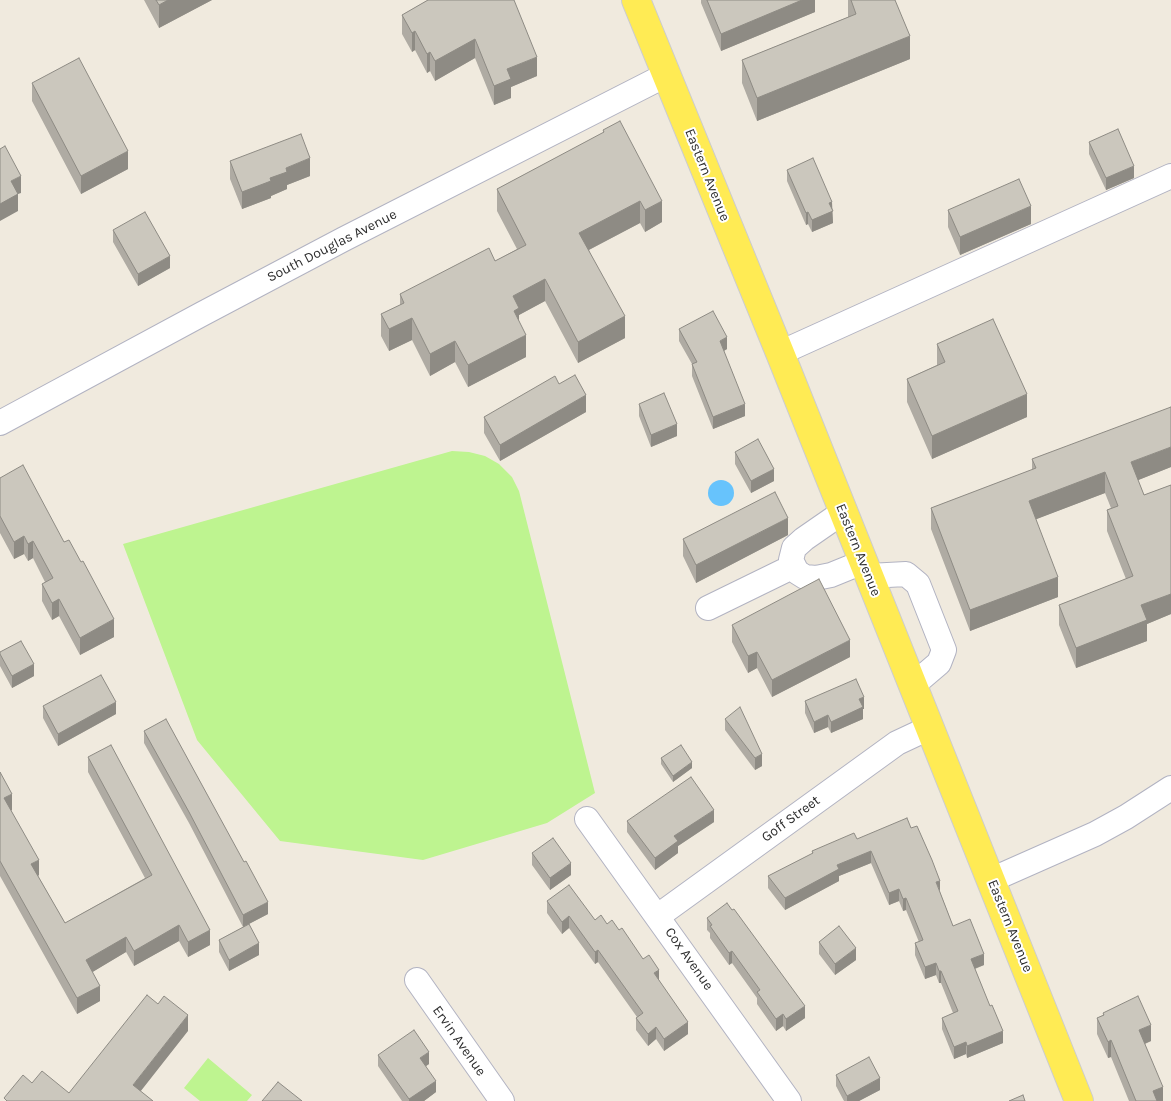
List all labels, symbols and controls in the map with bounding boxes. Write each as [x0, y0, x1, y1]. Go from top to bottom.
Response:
street label: Eastern Avenue [681, 126, 733, 224]
street label: South Douglas Avenue [264, 206, 400, 286]
street label: Eastern Avenue [832, 501, 884, 599]
street label: Goff Street [759, 792, 823, 846]
street label: Eastern Avenue [984, 877, 1036, 975]
street label: Cox Avenue [661, 924, 717, 994]
street label: Ervin Avenue [429, 1003, 489, 1079]

